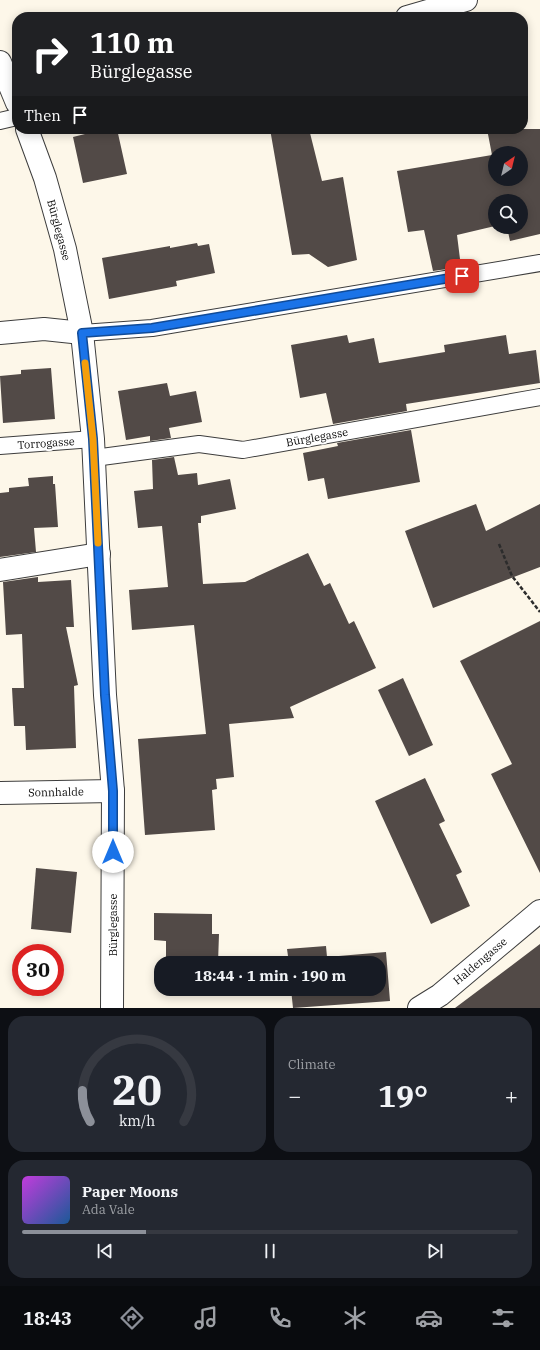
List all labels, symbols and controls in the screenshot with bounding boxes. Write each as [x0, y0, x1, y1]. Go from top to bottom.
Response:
text: 110 m [90, 24, 174, 61]
icon: right [24, 28, 76, 80]
text: Bürglegasse [90, 60, 193, 83]
icon: arrive [69, 104, 91, 126]
text: Then [24, 106, 61, 125]
north arrow [488, 146, 528, 186]
map controls [488, 146, 528, 234]
button: search [488, 194, 528, 234]
street label: Bürglegasse [44, 198, 74, 262]
pin [445, 259, 479, 293]
icon: arrive [451, 265, 473, 287]
street label: Bürglegasse [285, 425, 349, 449]
street label: Torrogasse [17, 434, 75, 452]
street label: Sonnhalde [28, 785, 84, 799]
position arrow [92, 831, 134, 873]
street label: Bürglegasse [106, 894, 120, 956]
street label: Haldengasse [450, 934, 510, 988]
speed limit sign: 30 [12, 944, 64, 996]
text: 18:44 · 1 min · 190 m [194, 966, 346, 985]
text: Climate [288, 1056, 335, 1073]
text: 20 [112, 1062, 162, 1116]
text: 19° [378, 1076, 428, 1115]
text: − [288, 1081, 301, 1110]
text: + [505, 1081, 518, 1110]
text: km/h [119, 1111, 155, 1130]
text: Paper Moons [82, 1182, 178, 1201]
text: Ada Vale [82, 1201, 135, 1218]
icon: previous [94, 1240, 116, 1262]
icon: pause [259, 1240, 281, 1262]
icon: next [424, 1240, 446, 1262]
icon: directions [118, 1304, 146, 1332]
icon: music [192, 1304, 220, 1332]
icon: phone [266, 1304, 294, 1332]
icon: climate [341, 1304, 369, 1332]
icon: car [415, 1304, 443, 1332]
icon: filters [489, 1304, 517, 1332]
text: 18:43 [23, 1307, 72, 1330]

